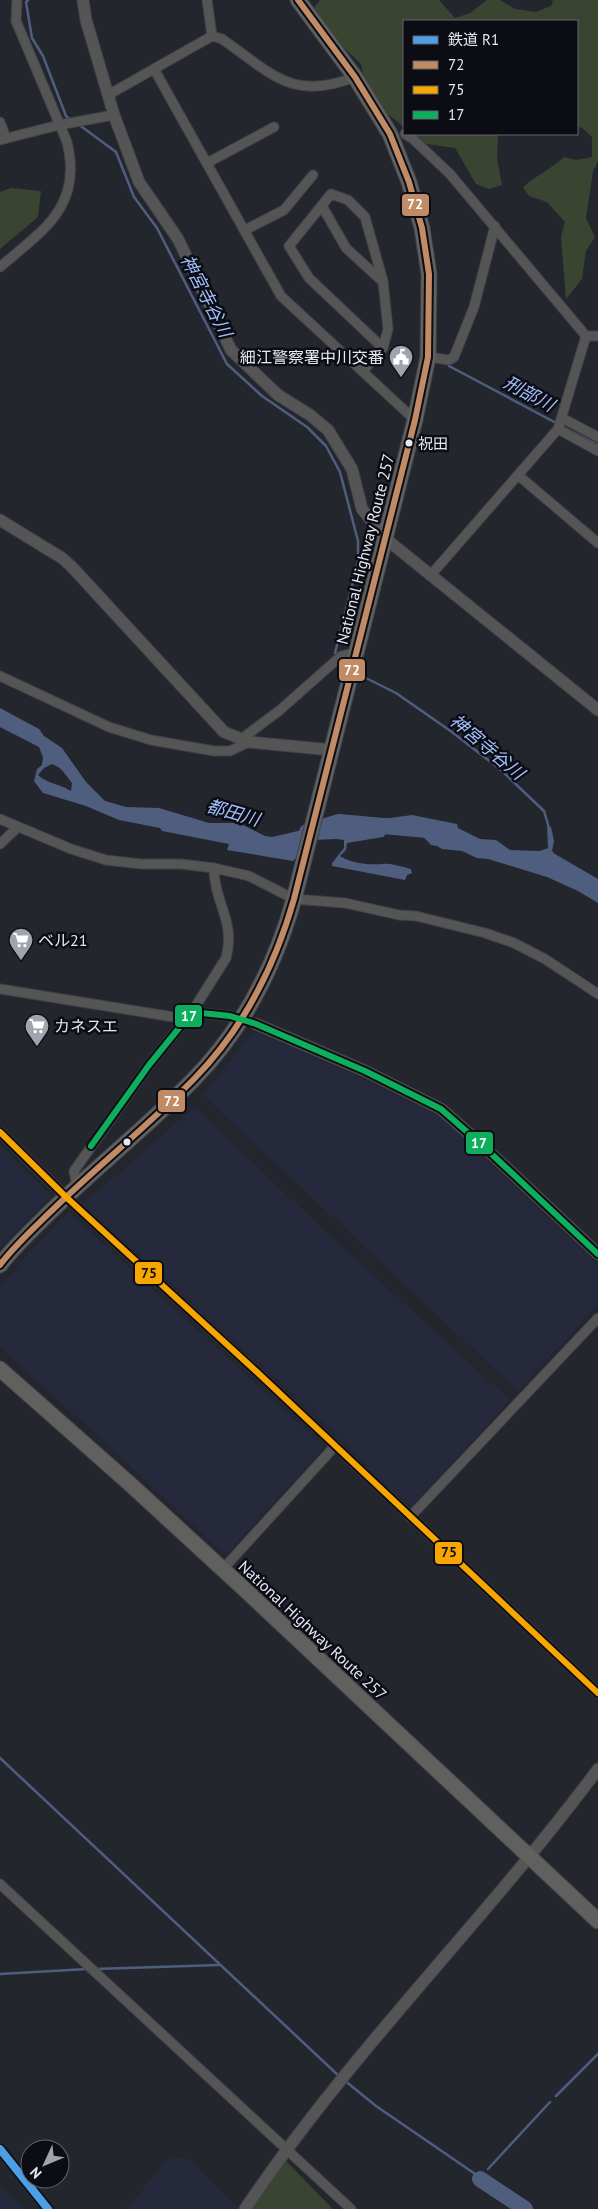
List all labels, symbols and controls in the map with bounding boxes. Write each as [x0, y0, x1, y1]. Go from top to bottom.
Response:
legend [403, 20, 578, 135]
text: 鉄道 R1 [448, 30, 499, 49]
text: 72 [448, 55, 464, 74]
text: 75 [448, 80, 464, 99]
text: 17 [448, 105, 464, 124]
line badge: 72 [401, 193, 430, 217]
text: 72 [407, 195, 423, 213]
water label: 神宮寺谷川 [176, 250, 238, 343]
public building icon: 細江警察署中川交番 [388, 344, 414, 378]
place label: 細江警察署中川交番 [240, 347, 384, 367]
water label: 刑部川 [500, 371, 560, 417]
place label: 祝田 [418, 434, 448, 453]
marker: 祝田 [404, 438, 414, 448]
street label: National Highway Route 257 [332, 452, 398, 646]
line badge: 72 [338, 658, 366, 682]
text: 72 [344, 661, 360, 679]
water label: 神宮寺谷川 [445, 709, 531, 786]
water label: 都田川 [204, 794, 264, 832]
supermarket icon: ベル21 [8, 927, 34, 961]
place label: ベル21 [38, 930, 87, 950]
line badge: 17 [174, 1004, 203, 1028]
text: 17 [181, 1007, 197, 1025]
supermarket icon: カネスエ [24, 1013, 50, 1047]
place label: カネスエ [54, 1016, 118, 1036]
line badge: 72 [157, 1089, 186, 1113]
text: 72 [164, 1092, 180, 1110]
line badge: 17 [465, 1131, 494, 1155]
text: 17 [471, 1134, 487, 1152]
unlabelled marker [122, 1137, 132, 1147]
line badge: 75 [134, 1261, 163, 1285]
text: 75 [141, 1264, 157, 1282]
line badge: 75 [434, 1541, 463, 1565]
text: 75 [441, 1543, 457, 1561]
street label: National Highway Route 257 [235, 1556, 391, 1704]
north arrow [20, 2139, 70, 2189]
text: N [26, 2163, 45, 2183]

